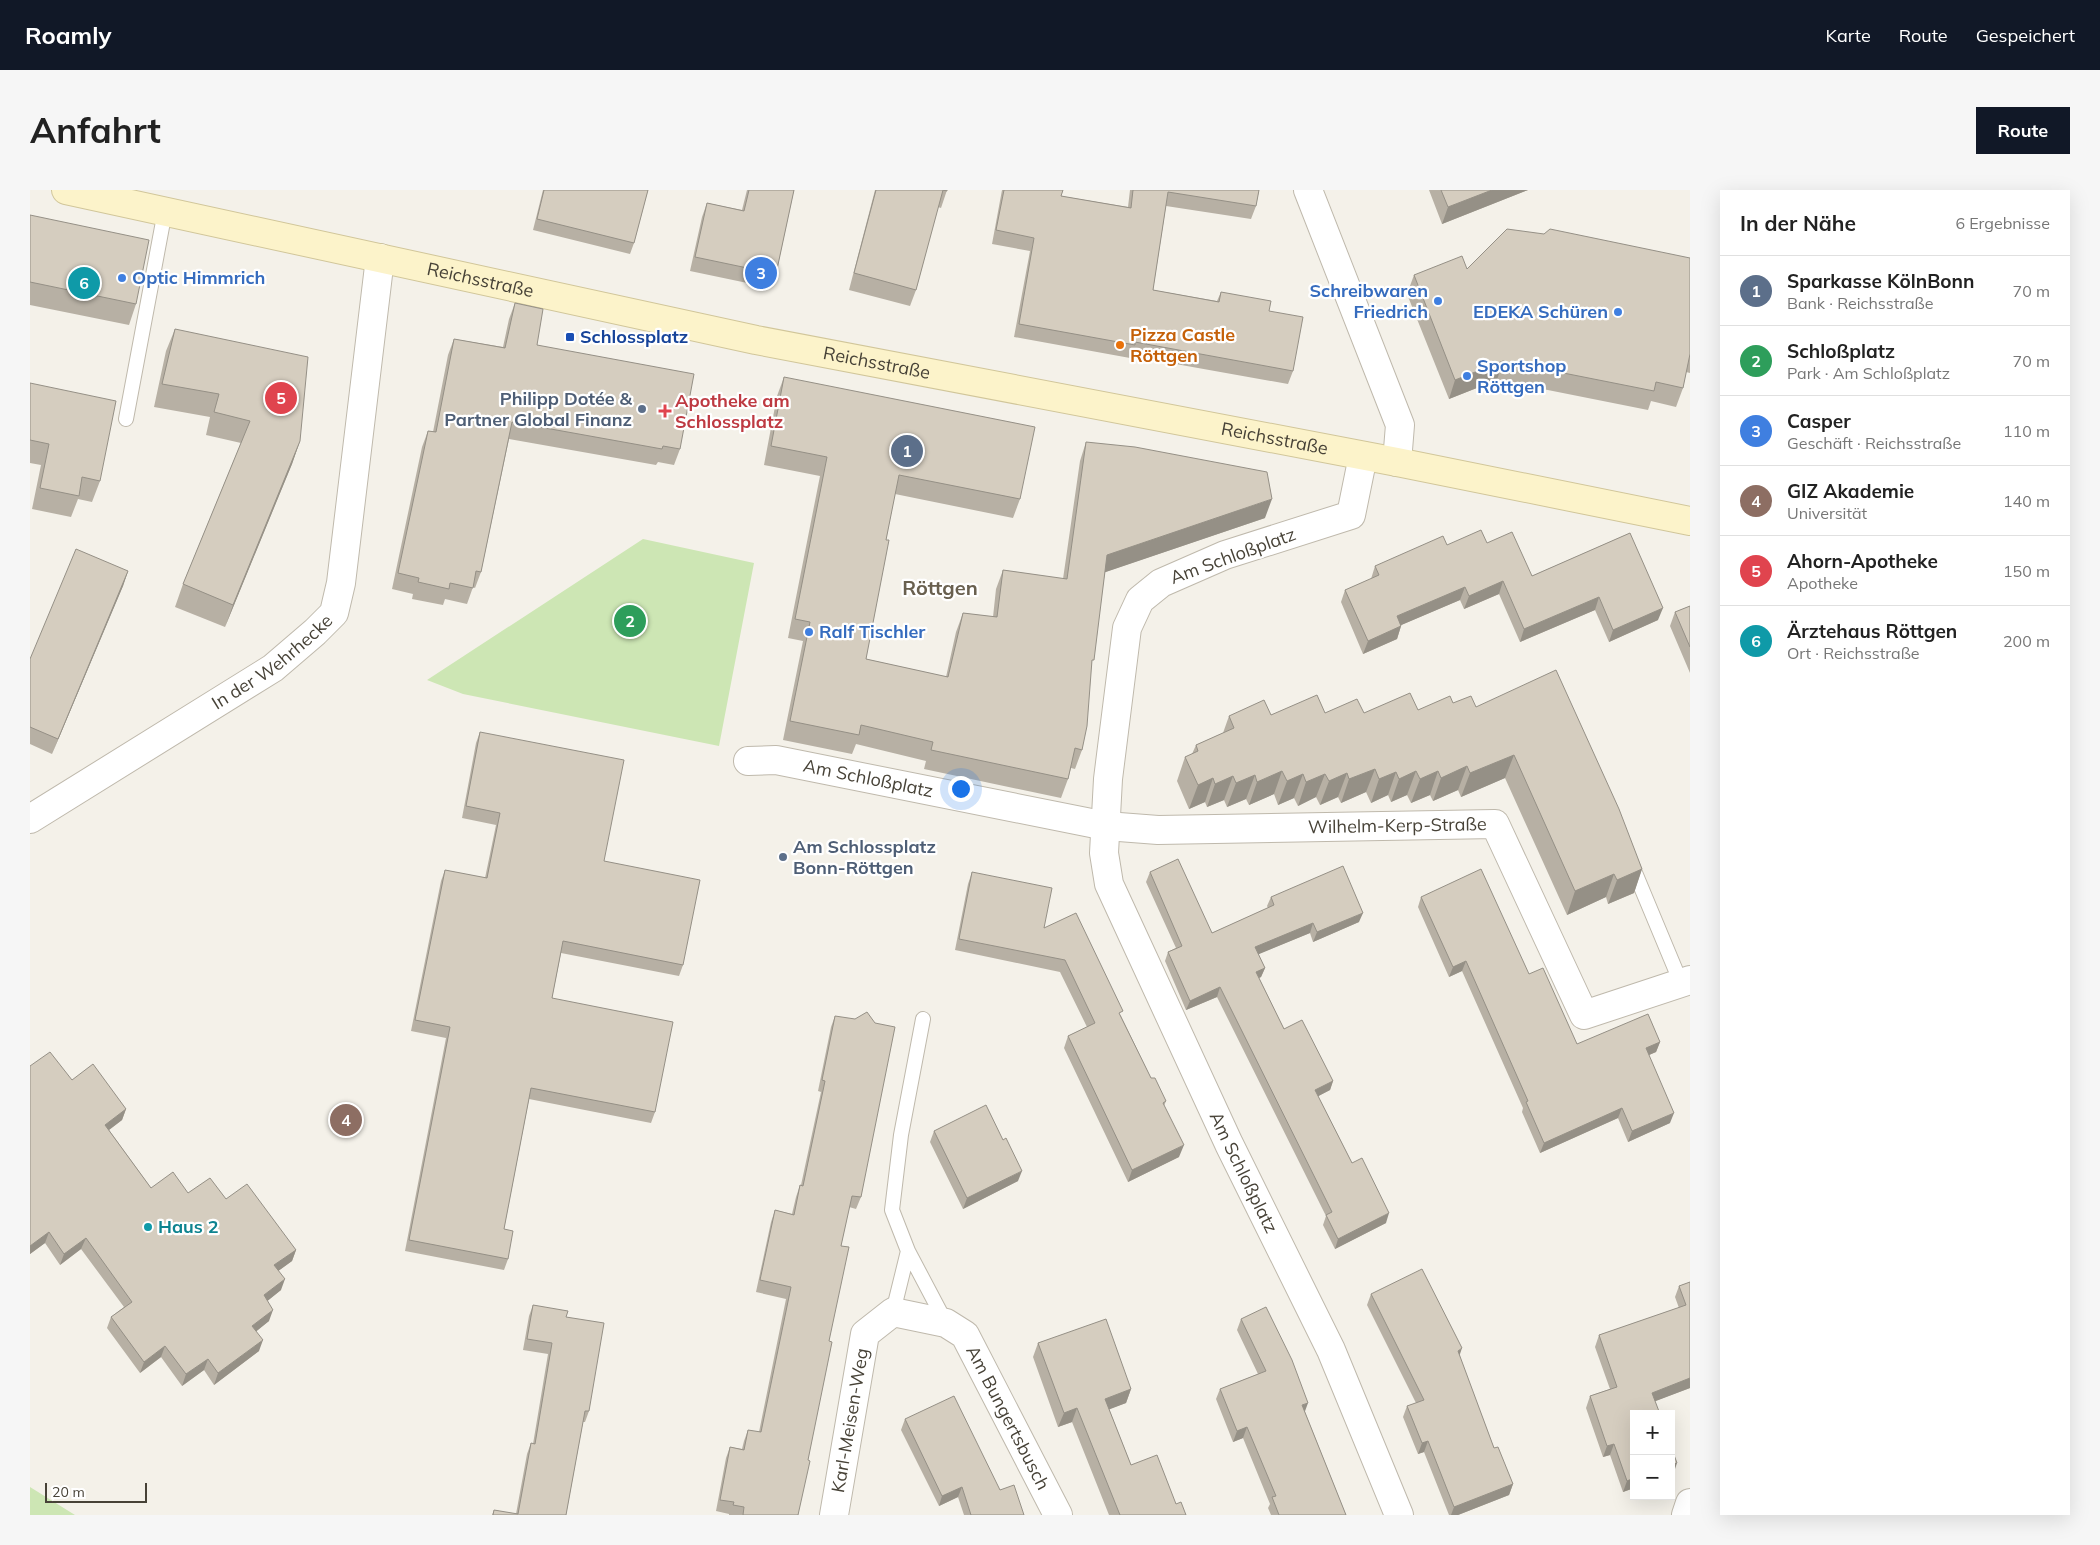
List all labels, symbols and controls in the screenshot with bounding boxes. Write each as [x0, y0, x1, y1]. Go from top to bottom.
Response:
text: Roamly [25, 20, 112, 50]
text: Karte [1826, 24, 1871, 47]
text: Route [1899, 24, 1948, 47]
text: Gespeichert [1976, 24, 2075, 47]
button: Route [1976, 107, 2070, 154]
text: Anfahrt [30, 108, 161, 152]
text: In der Nähe [1740, 210, 1856, 236]
text: 6 Ergebnisse [1955, 213, 2050, 233]
pin: 3 [745, 254, 777, 292]
street label: Reichsstraße [425, 257, 536, 302]
pin: 6 [68, 264, 100, 302]
place label: Optic Himmrich [132, 266, 265, 289]
text: Sparkasse KölnBonn [1787, 269, 1974, 293]
marker: Optic Himmrich [116, 272, 128, 284]
place label: Schreibwaren Friedrich [1309, 279, 1428, 323]
text: 1 [1751, 281, 1761, 301]
text: 70 m [2013, 281, 2050, 301]
text: Bank · Reichsstraße [1787, 293, 1933, 313]
marker: Schreibwaren Friedrich [1432, 295, 1444, 307]
place label: EDEKA Schüren [1473, 300, 1608, 323]
marker: EDEKA Schüren [1612, 306, 1624, 318]
place label: Pizza Castle Röttgen [1130, 323, 1235, 367]
place label: Schlossplatz [580, 325, 688, 348]
marker: Schlossplatz [564, 331, 576, 343]
marker: Pizza Castle Röttgen [1114, 339, 1126, 351]
text: Schloßplatz [1787, 339, 1895, 363]
street label: Reichsstraße [821, 341, 932, 384]
text: 2 [1751, 351, 1761, 371]
text: 70 m [2013, 351, 2050, 371]
place label: Sportshop Röttgen [1477, 354, 1567, 398]
text: Park · Am Schloßplatz [1787, 363, 1950, 383]
marker: Sportshop Röttgen [1461, 370, 1473, 382]
pin: 5 [265, 379, 297, 417]
place label: Philipp Dotée & Partner Global Finanz [444, 387, 633, 431]
place label: Apotheke am Schlossplatz [675, 389, 790, 433]
marker: Philipp Dotée & Partner Global Finanz [636, 403, 648, 415]
marker: Apotheke am Schlossplatz [659, 405, 671, 417]
text: Casper [1787, 409, 1851, 433]
street label: Reichsstraße [1219, 417, 1330, 460]
text: 3 [1751, 421, 1761, 441]
text: 110 m [2003, 421, 2050, 441]
pin: 1 [891, 432, 923, 470]
text: Geschäft · Reichsstraße [1787, 433, 1961, 453]
text: GIZ Akademie [1787, 479, 1914, 503]
text: 4 [1751, 491, 1761, 511]
text: 140 m [2003, 491, 2050, 511]
text: Universität [1787, 503, 1867, 523]
street label: Am Schloßplatz [1167, 522, 1299, 589]
text: Ahorn-Apotheke [1787, 549, 1938, 573]
text: 5 [1751, 561, 1761, 581]
text: 150 m [2003, 561, 2050, 581]
text: Apotheke [1787, 573, 1858, 593]
district label: Röttgen [902, 575, 978, 600]
pin: 2 [614, 602, 646, 640]
street label: In der Wehrhecke [207, 609, 337, 714]
text: Ärztehaus Röttgen [1787, 619, 1957, 643]
place label: Ralf Tischler [819, 620, 926, 643]
marker: Ralf Tischler [803, 626, 815, 638]
text: 6 [1751, 631, 1761, 651]
text: 200 m [2003, 631, 2050, 651]
text: Ort · Reichsstraße [1787, 643, 1920, 663]
street label: Am Schloßplatz [801, 754, 935, 802]
your location [948, 776, 974, 802]
street label: Wilhelm-Kerp-Straße [1308, 812, 1487, 838]
place label: Am Schlossplatz Bonn-Röttgen [793, 835, 936, 879]
marker: Am Schlossplatz Bonn-Röttgen [777, 851, 789, 863]
pin: 4 [330, 1101, 362, 1139]
street label: Am Schloßplatz [1205, 1108, 1283, 1237]
place label: Haus 2 [158, 1215, 219, 1238]
marker: Haus 2 [142, 1221, 154, 1233]
street label: Am Bungertsbusch [961, 1341, 1055, 1494]
street label: Karl-Meisen-Weg [826, 1346, 873, 1494]
map controls [1630, 1410, 1675, 1500]
button: + [1630, 1410, 1675, 1455]
button: − [1630, 1455, 1675, 1500]
scale bar [45, 1480, 148, 1503]
text: 20 m [52, 1483, 85, 1501]

